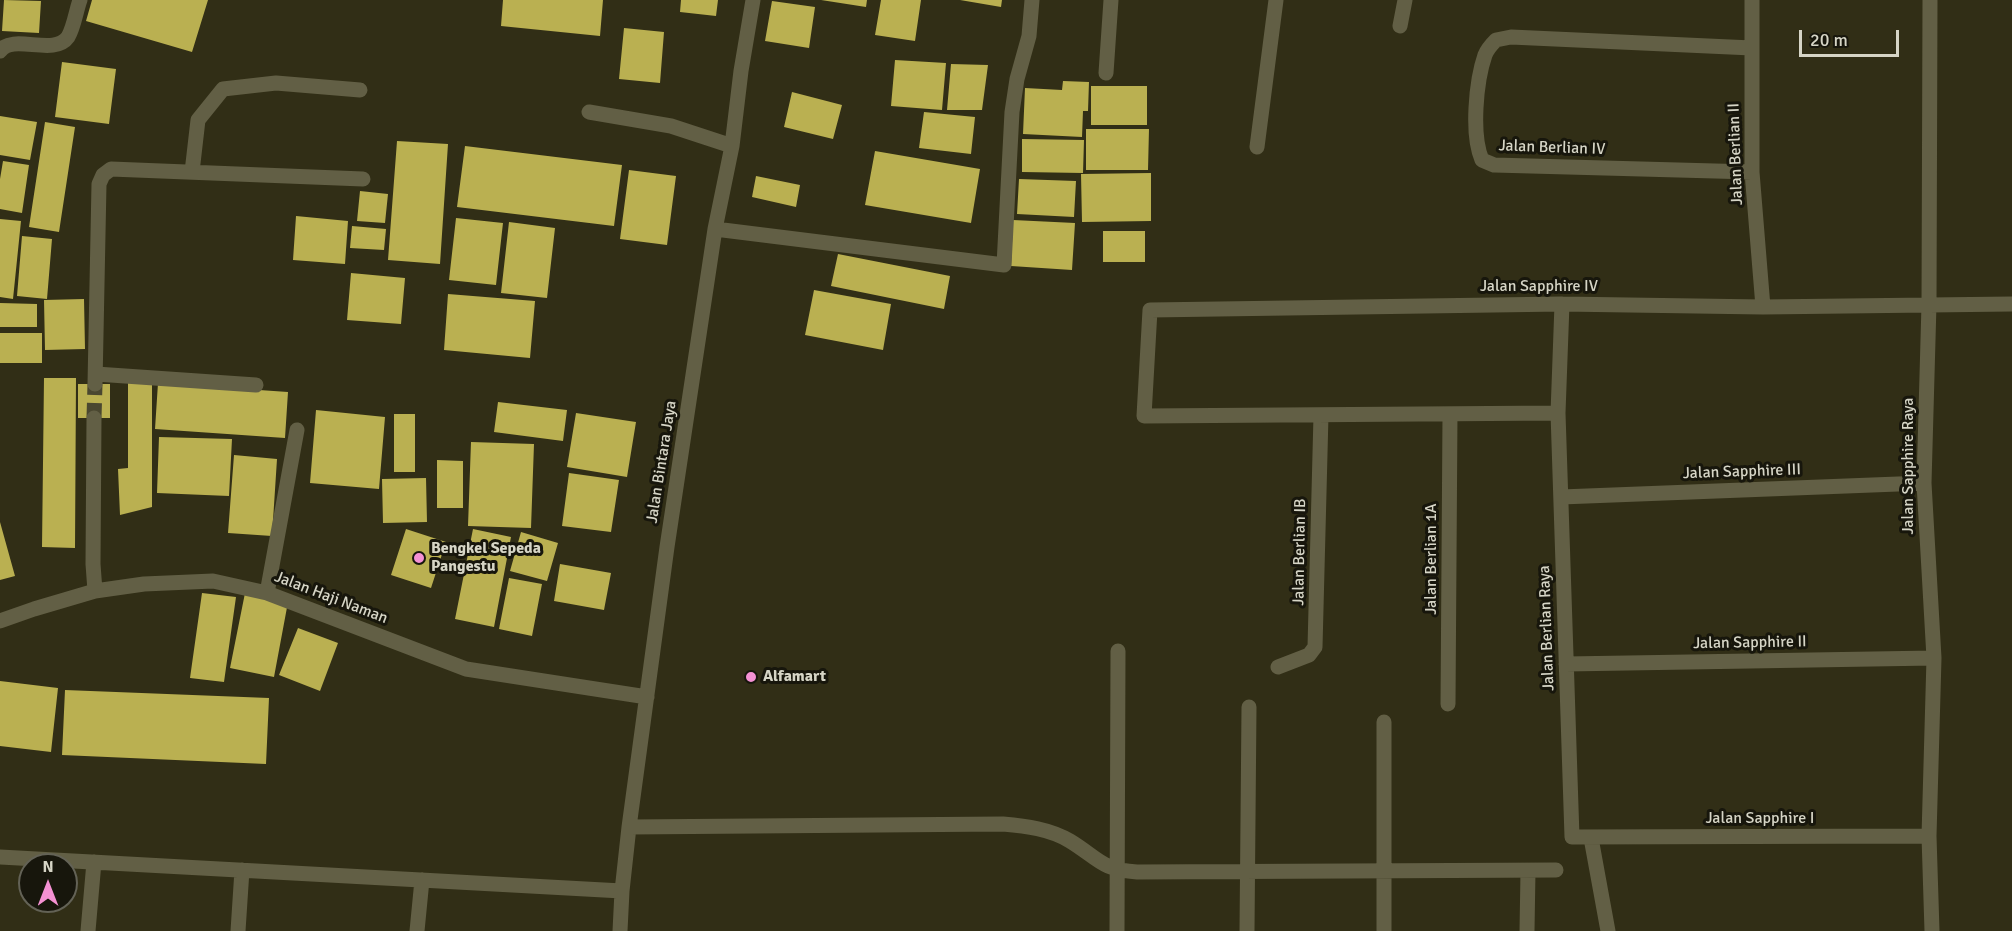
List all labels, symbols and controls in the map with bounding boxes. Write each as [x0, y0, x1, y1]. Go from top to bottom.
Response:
scale bar [1802, 18, 1902, 56]
text: 20 m [1810, 29, 1848, 51]
street label: Jalan Berlian II [1725, 103, 1747, 205]
street label: Jalan Berlian IV [1498, 137, 1606, 159]
street label: Jalan Sapphire IV [1480, 277, 1598, 297]
street label: Jalan Sapphire Raya [1899, 398, 1919, 534]
street label: Jalan Bintara Jaya [643, 399, 681, 525]
street label: Jalan Sapphire III [1683, 460, 1801, 484]
street label: Jalan Berlian IB [1289, 498, 1311, 606]
street label: Jalan Berlian 1A [1422, 503, 1442, 615]
place label: Bengkel Sepeda Pangestu [431, 539, 541, 577]
marker: Bengkel Sepeda Pangestu [412, 551, 426, 565]
street label: Jalan Berlian Raya [1535, 565, 1559, 691]
street label: Jalan Haji Naman [272, 568, 390, 628]
street label: Jalan Sapphire II [1693, 632, 1807, 654]
place label: Alfamart [763, 667, 826, 687]
marker: Alfamart [744, 670, 758, 684]
street label: Jalan Sapphire I [1706, 809, 1814, 829]
north arrow [18, 853, 78, 913]
text: N [42, 857, 54, 877]

